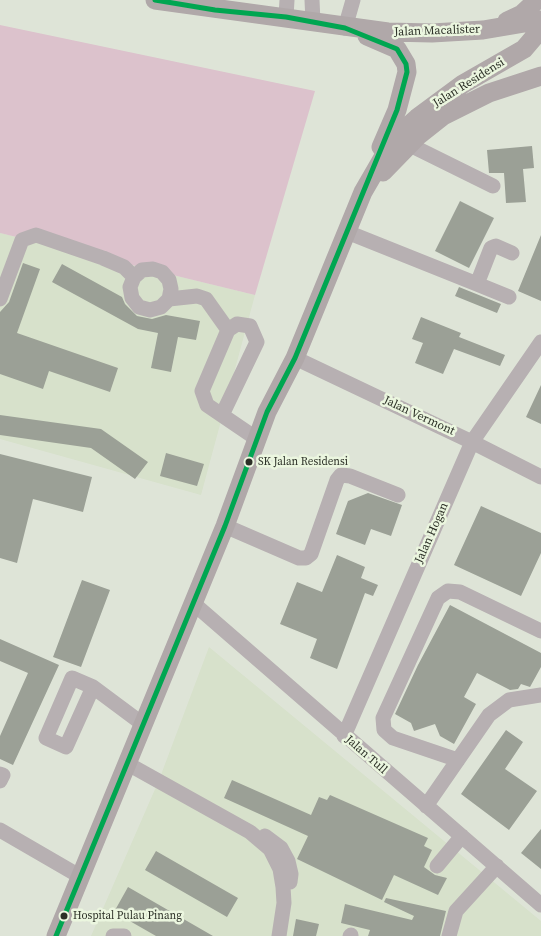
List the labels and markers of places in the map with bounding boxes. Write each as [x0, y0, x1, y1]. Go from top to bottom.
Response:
place label: SK Jalan Residensi [258, 455, 348, 469]
marker: SK Jalan Residensi [244, 457, 254, 467]
place label: Hospital Pulau Pinang [73, 909, 182, 923]
marker: Hospital Pulau Pinang [59, 911, 69, 921]

